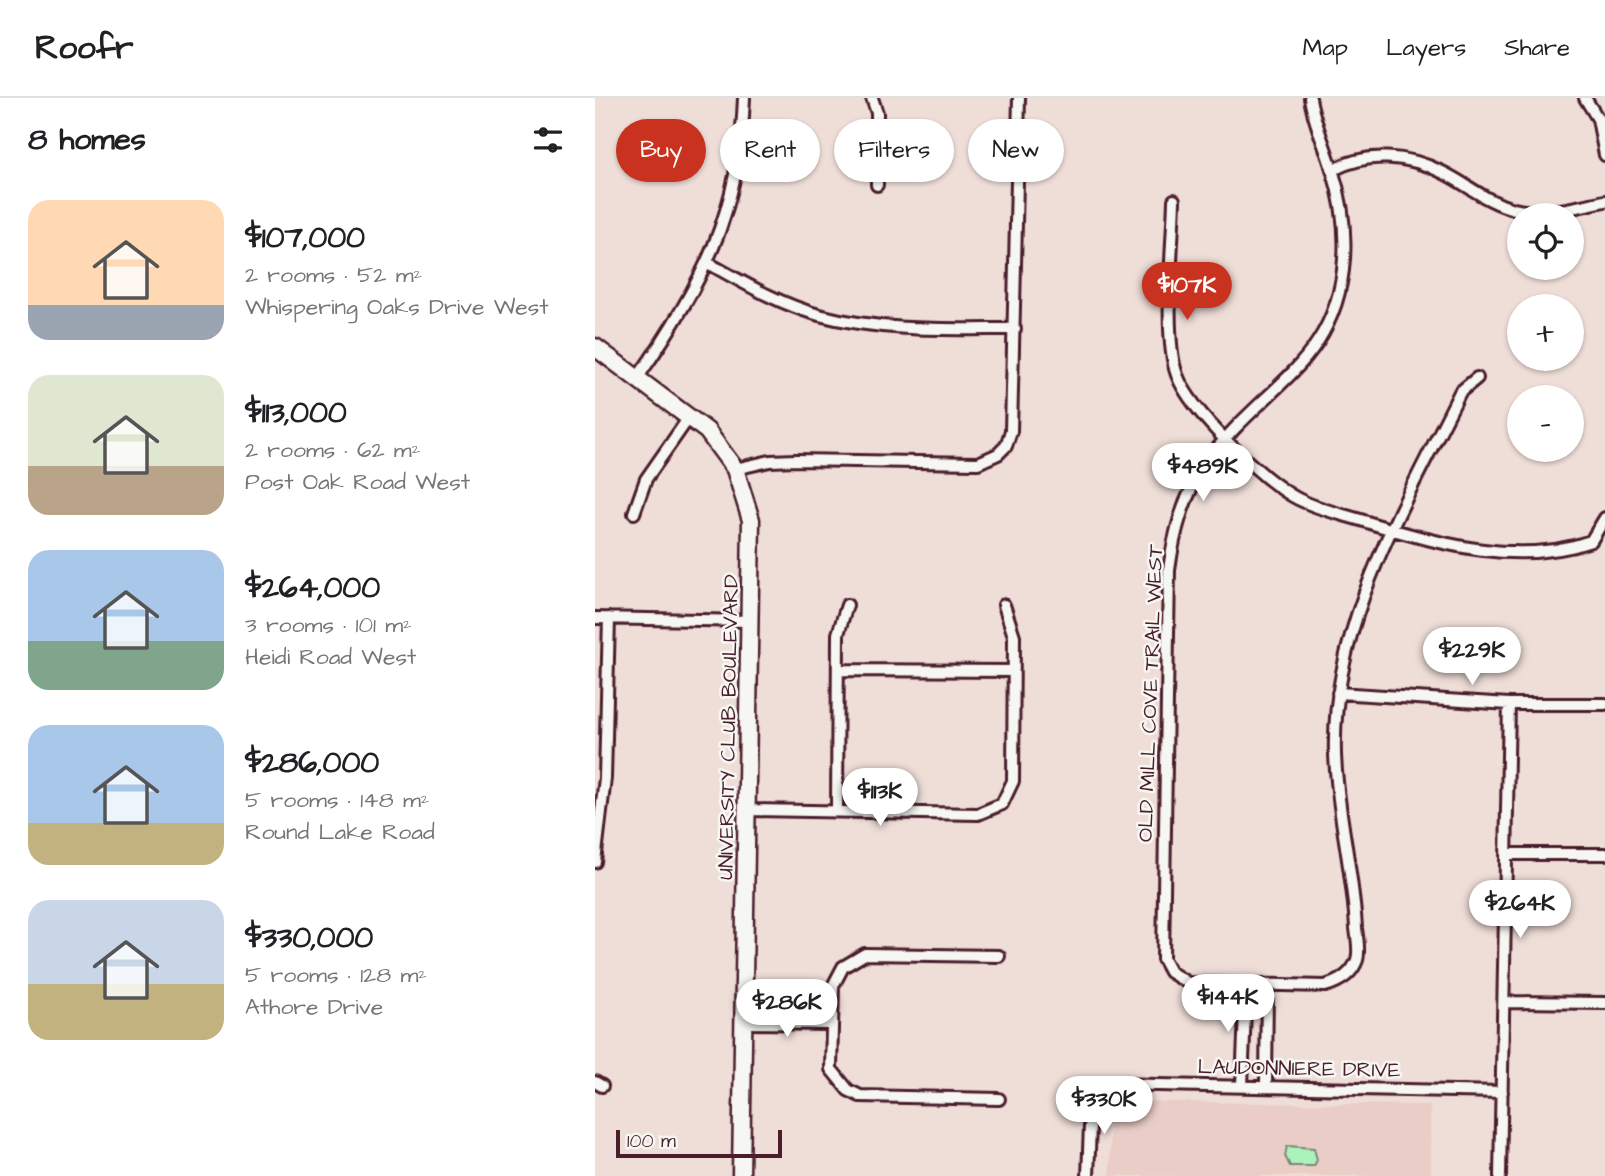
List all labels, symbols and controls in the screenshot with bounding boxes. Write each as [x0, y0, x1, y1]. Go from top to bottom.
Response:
text: Roofr [35, 25, 133, 71]
text: Map [1303, 31, 1348, 65]
text: Layers [1386, 31, 1466, 65]
text: Share [1504, 31, 1570, 65]
text: 8 homes [28, 119, 146, 161]
chip: Buy [616, 119, 706, 182]
chip: Rent [720, 119, 820, 182]
chip: Filters [834, 119, 954, 182]
chip: New [968, 119, 1064, 182]
icon: filters [529, 121, 567, 159]
map controls [1507, 203, 1584, 462]
button: locate [1507, 203, 1584, 280]
text: $107,000 [245, 217, 365, 259]
icon: home [84, 228, 168, 312]
text: 2 rooms · 52 m² [245, 259, 422, 291]
pin: $107K [1138, 262, 1236, 322]
text: $107K [1158, 269, 1216, 301]
text: Whispering Oaks Drive West [245, 291, 549, 323]
button: + [1507, 294, 1584, 371]
button: − [1507, 385, 1584, 462]
text: $113,000 [245, 392, 347, 434]
icon: home [84, 403, 168, 487]
text: 2 rooms · 62 m² [245, 434, 420, 466]
pin: $489K [1154, 444, 1252, 503]
text: $489K [1168, 450, 1238, 482]
text: Post Oak Road West [245, 466, 470, 498]
street label: OLD MILL COVE TRAIL WEST [1131, 543, 1170, 842]
text: $264,000 [245, 567, 380, 609]
street label: UNIVERSITY CLUB BOULEVARD [711, 574, 746, 880]
icon: home [84, 578, 168, 662]
text: 3 rooms · 101 m² [245, 609, 412, 641]
pin: $229K [1423, 628, 1521, 687]
text: $229K [1439, 634, 1505, 666]
text: Heidi Road West [245, 641, 416, 673]
text: $286,000 [245, 742, 379, 784]
icon: home [84, 753, 168, 837]
pin: $113K [831, 768, 929, 828]
text: $113K [858, 775, 902, 807]
text: 5 rooms · 148 m² [245, 784, 429, 816]
text: Round Lake Road [245, 816, 435, 848]
pin: $264K [1471, 880, 1569, 940]
text: $264K [1485, 887, 1555, 919]
text: $330,000 [245, 917, 373, 959]
icon: home [84, 928, 168, 1012]
text: 5 rooms · 128 m² [245, 959, 427, 991]
pin: $144K [1179, 974, 1277, 1034]
pin: $286K [738, 979, 836, 1039]
text: $144K [1198, 981, 1258, 1013]
text: $286K [752, 986, 822, 1018]
text: Athore Drive [245, 991, 383, 1023]
street label: LAUDONNIERE DRIVE [1197, 1052, 1401, 1085]
pin: $330K [1055, 1076, 1153, 1136]
text: $330K [1072, 1083, 1136, 1115]
scale bar [616, 1127, 782, 1159]
text: 100 m [627, 1128, 676, 1155]

